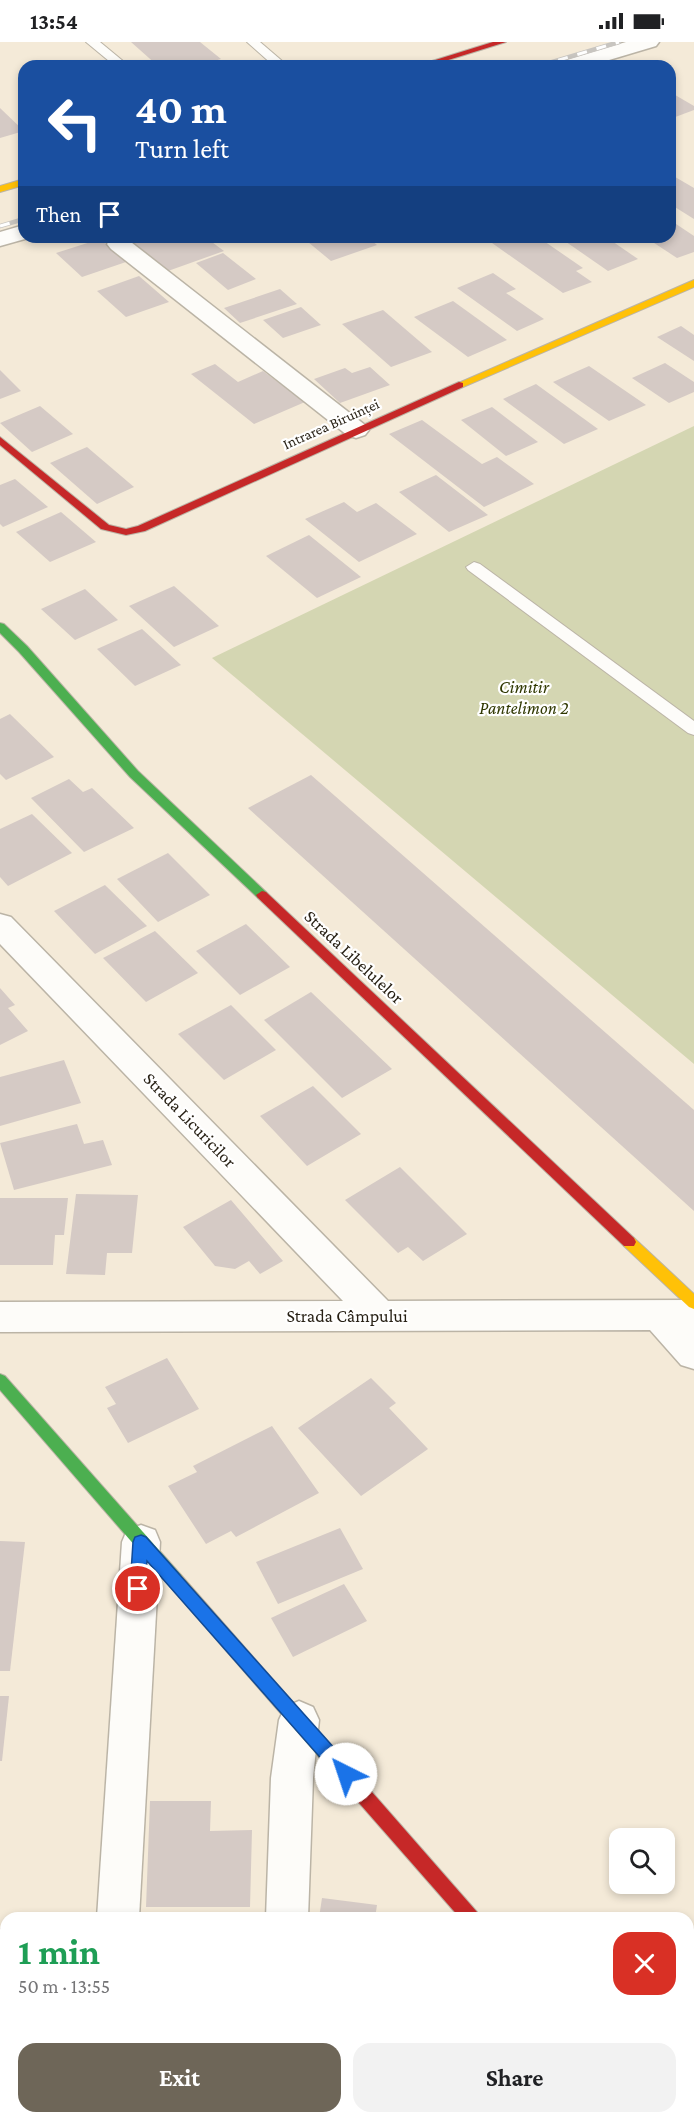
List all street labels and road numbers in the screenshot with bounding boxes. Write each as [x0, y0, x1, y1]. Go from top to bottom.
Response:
street label: Intrarea Biruinței [280, 396, 382, 454]
street label: Strada Libelulelor [300, 906, 408, 1008]
street label: Strada Licuricilor [140, 1068, 241, 1172]
street label: Strada Câmpului [286, 1306, 408, 1326]

